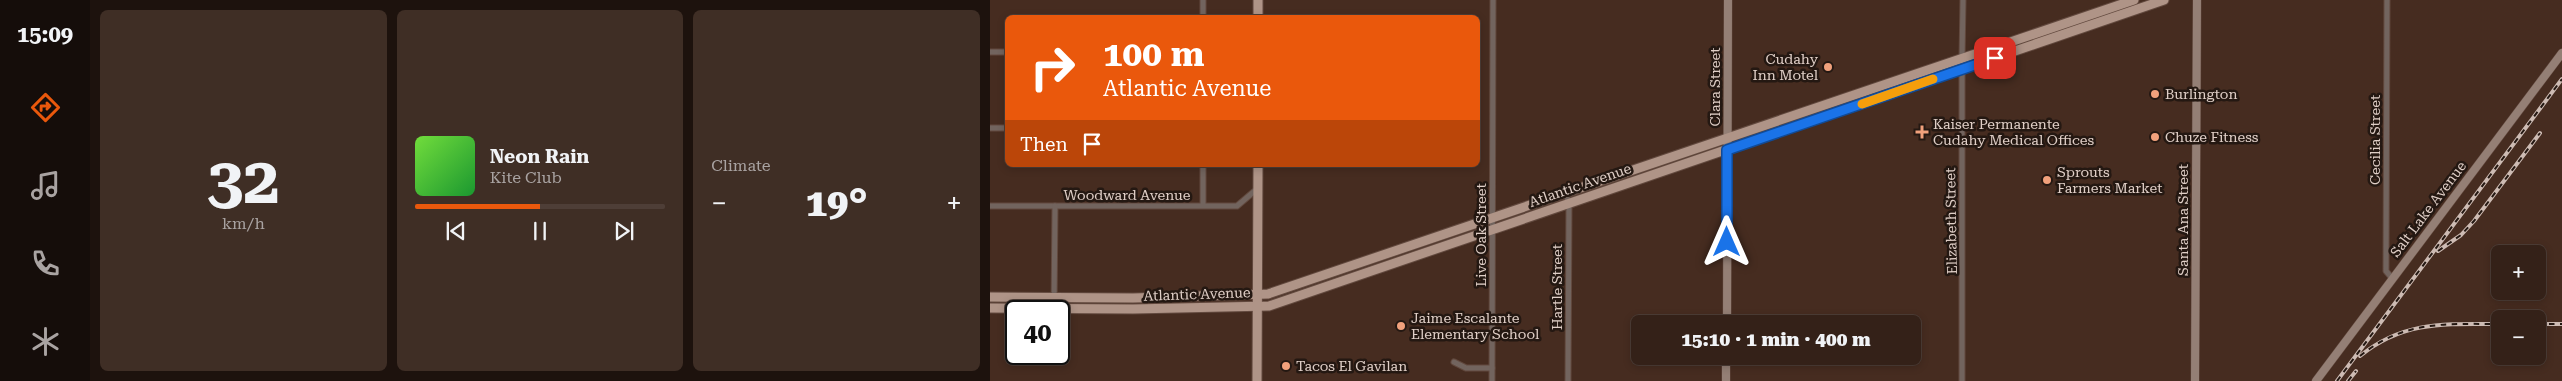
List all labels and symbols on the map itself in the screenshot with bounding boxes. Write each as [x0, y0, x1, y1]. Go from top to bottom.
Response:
pin [1974, 37, 2016, 79]
street label: Clara Street [1707, 48, 1723, 126]
place label: Cudahy Inn Motel [1752, 51, 1819, 83]
marker: Cudahy Inn Motel [1822, 61, 1834, 73]
place label: Burlington [2165, 86, 2237, 102]
marker: Burlington [2149, 88, 2161, 100]
street label: Cecilia Street [2367, 95, 2383, 185]
place label: Kaiser Permanente Cudahy Medical Offices [1933, 116, 2094, 148]
marker: Kaiser Permanente Cudahy Medical Offices [1915, 125, 1929, 139]
place label: Chuze Fitness [2165, 129, 2259, 145]
marker: Chuze Fitness [2149, 131, 2161, 143]
street label: Salt Lake Avenue [2387, 158, 2469, 260]
street label: Atlantic Avenue [1527, 160, 1634, 210]
place label: Sprouts Farmers Market [2057, 164, 2162, 196]
street label: Santa Ana Street [2175, 164, 2191, 276]
street label: Elizabeth Street [1942, 168, 1960, 274]
marker: Sprouts Farmers Market [2041, 174, 2053, 186]
street label: Live Oak Street [1473, 183, 1489, 287]
street label: Woodward Avenue [1063, 187, 1191, 203]
position arrow [1700, 215, 1752, 267]
street label: Hartle Street [1549, 244, 1565, 330]
street label: Atlantic Avenue [1143, 284, 1251, 304]
speed limit sign: 40 [1005, 300, 1070, 365]
place label: Jaime Escalante Elementary School [1411, 310, 1540, 342]
marker: Jaime Escalante Elementary School [1395, 320, 1407, 332]
place label: Tacos El Gavilan [1296, 358, 1407, 374]
marker: Tacos El Gavilan [1280, 360, 1292, 372]

